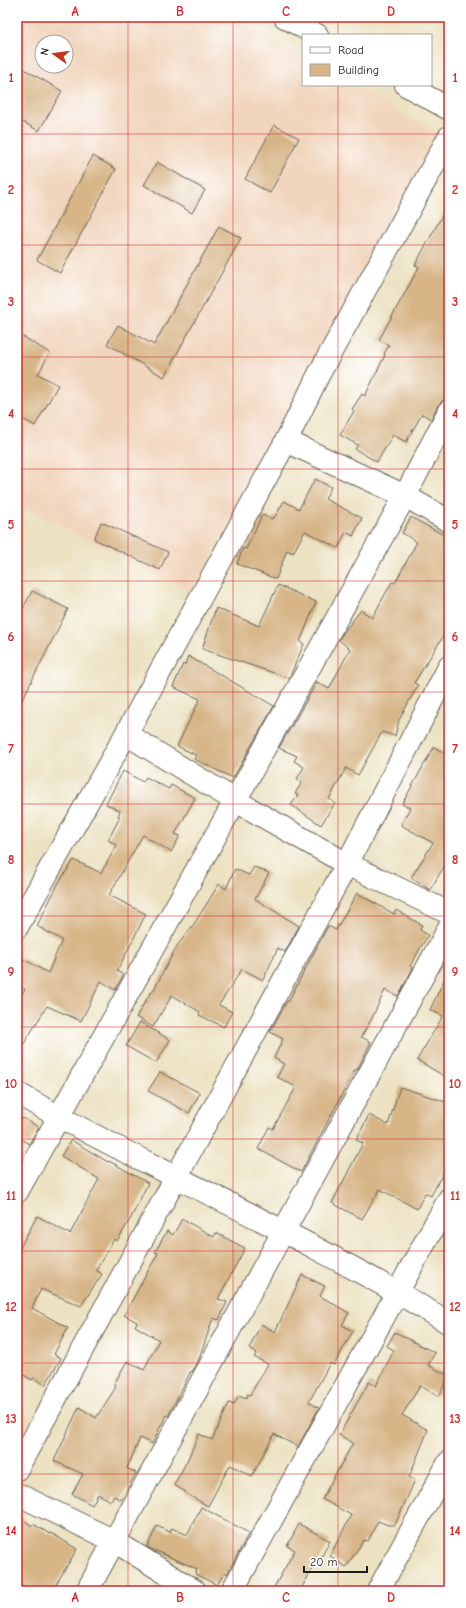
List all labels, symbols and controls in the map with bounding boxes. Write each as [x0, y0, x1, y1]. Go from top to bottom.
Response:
text: A [71, 4, 79, 19]
text: B [176, 4, 184, 19]
text: C [282, 4, 290, 19]
text: D [387, 4, 395, 19]
north arrow [34, 34, 74, 74]
legend [302, 34, 432, 86]
text: Road [338, 43, 364, 57]
text: N [38, 47, 52, 57]
text: Building [338, 63, 379, 77]
text: 1 [8, 70, 14, 85]
text: 1 [452, 70, 458, 85]
text: 2 [8, 182, 14, 197]
text: 2 [452, 182, 458, 197]
text: 3 [8, 294, 14, 309]
text: 3 [452, 294, 458, 309]
text: 4 [8, 406, 14, 421]
text: 4 [452, 406, 458, 421]
text: 5 [8, 517, 15, 532]
text: 5 [452, 517, 459, 532]
text: 6 [8, 629, 15, 644]
text: 6 [452, 629, 459, 644]
text: 7 [8, 741, 14, 756]
text: 7 [452, 741, 458, 756]
text: 8 [8, 852, 14, 867]
text: 8 [452, 852, 458, 867]
text: 9 [8, 964, 15, 979]
text: 9 [452, 964, 459, 979]
text: 10 [5, 1076, 17, 1091]
text: 10 [449, 1076, 461, 1091]
text: 11 [6, 1188, 16, 1203]
text: 11 [450, 1188, 460, 1203]
text: 12 [5, 1299, 17, 1314]
text: 12 [449, 1299, 461, 1314]
text: 13 [5, 1411, 17, 1426]
text: 13 [449, 1411, 461, 1426]
text: 14 [5, 1523, 17, 1538]
text: 14 [449, 1523, 461, 1538]
scale bar [304, 1548, 367, 1574]
text: 20 m [310, 1555, 338, 1569]
text: A [71, 1590, 79, 1605]
text: B [176, 1590, 184, 1605]
text: C [282, 1590, 290, 1605]
text: D [387, 1590, 395, 1605]

